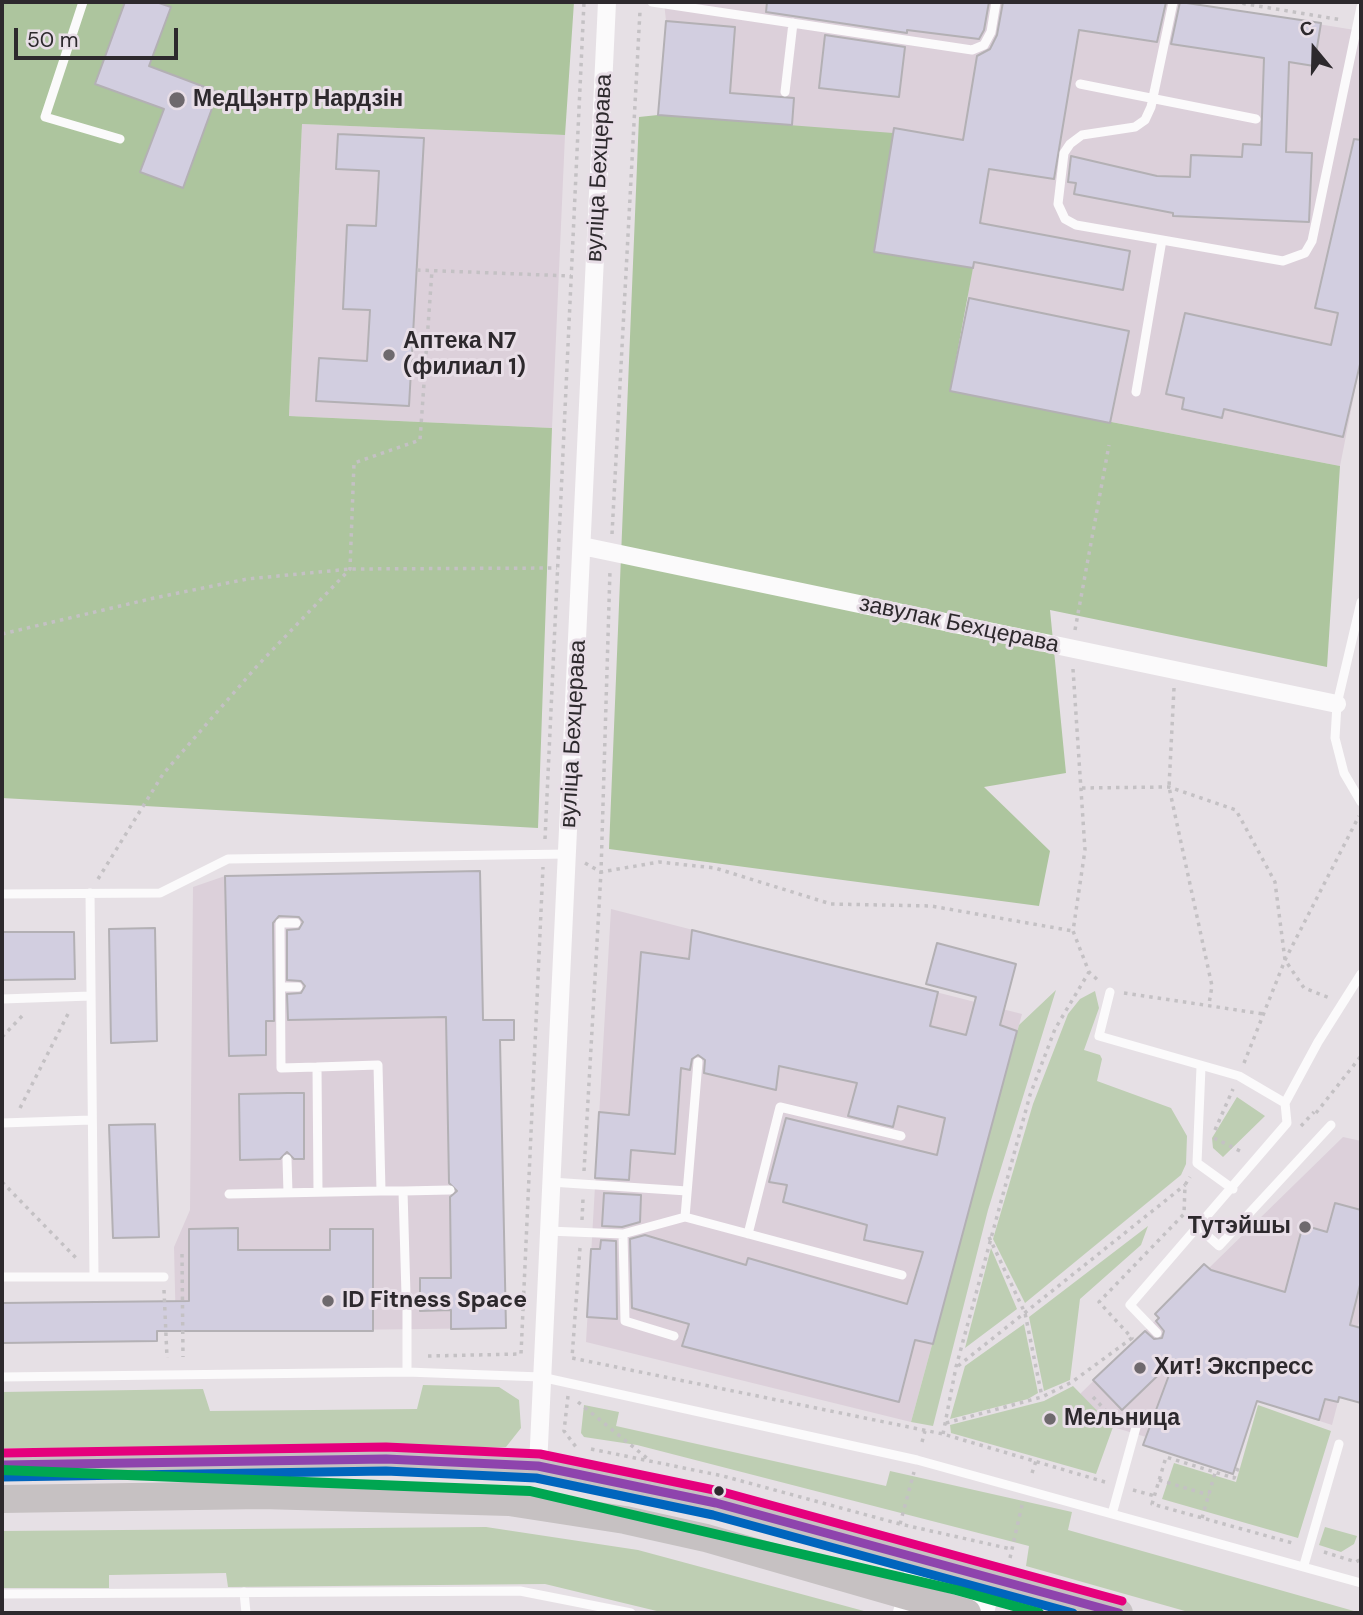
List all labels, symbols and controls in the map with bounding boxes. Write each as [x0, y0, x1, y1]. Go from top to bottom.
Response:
scale bar [18, 14, 182, 58]
north arrow [1279, 14, 1349, 84]
text: С [1296, 15, 1318, 43]
text: 50 m [27, 26, 78, 54]
street label: вуліца Бехцерава [581, 73, 619, 263]
place label: МедЦэнтр Нардзін [193, 86, 403, 114]
marker: МедЦэнтр Нардзін [167, 90, 187, 110]
place label: Аптека N7 (филиал 1) [403, 328, 526, 382]
marker: Аптека N7 (филиал 1) [381, 347, 397, 363]
street label: завулак Бехцерава [857, 590, 1061, 660]
street label: вуліца Бехцерава [555, 639, 593, 829]
place label: Тутэйшы [1188, 1213, 1291, 1241]
marker: Тутэйшы [1297, 1219, 1313, 1235]
place label: ID Fitness Space [342, 1287, 527, 1315]
marker: ID Fitness Space [320, 1293, 336, 1309]
place label: Хит! Экспресс [1154, 1354, 1314, 1382]
marker: Хит! Экспресс [1132, 1360, 1148, 1376]
place label: Мельница [1064, 1405, 1180, 1433]
marker: Мельница [1042, 1411, 1058, 1427]
unlabelled marker [712, 1484, 726, 1498]

